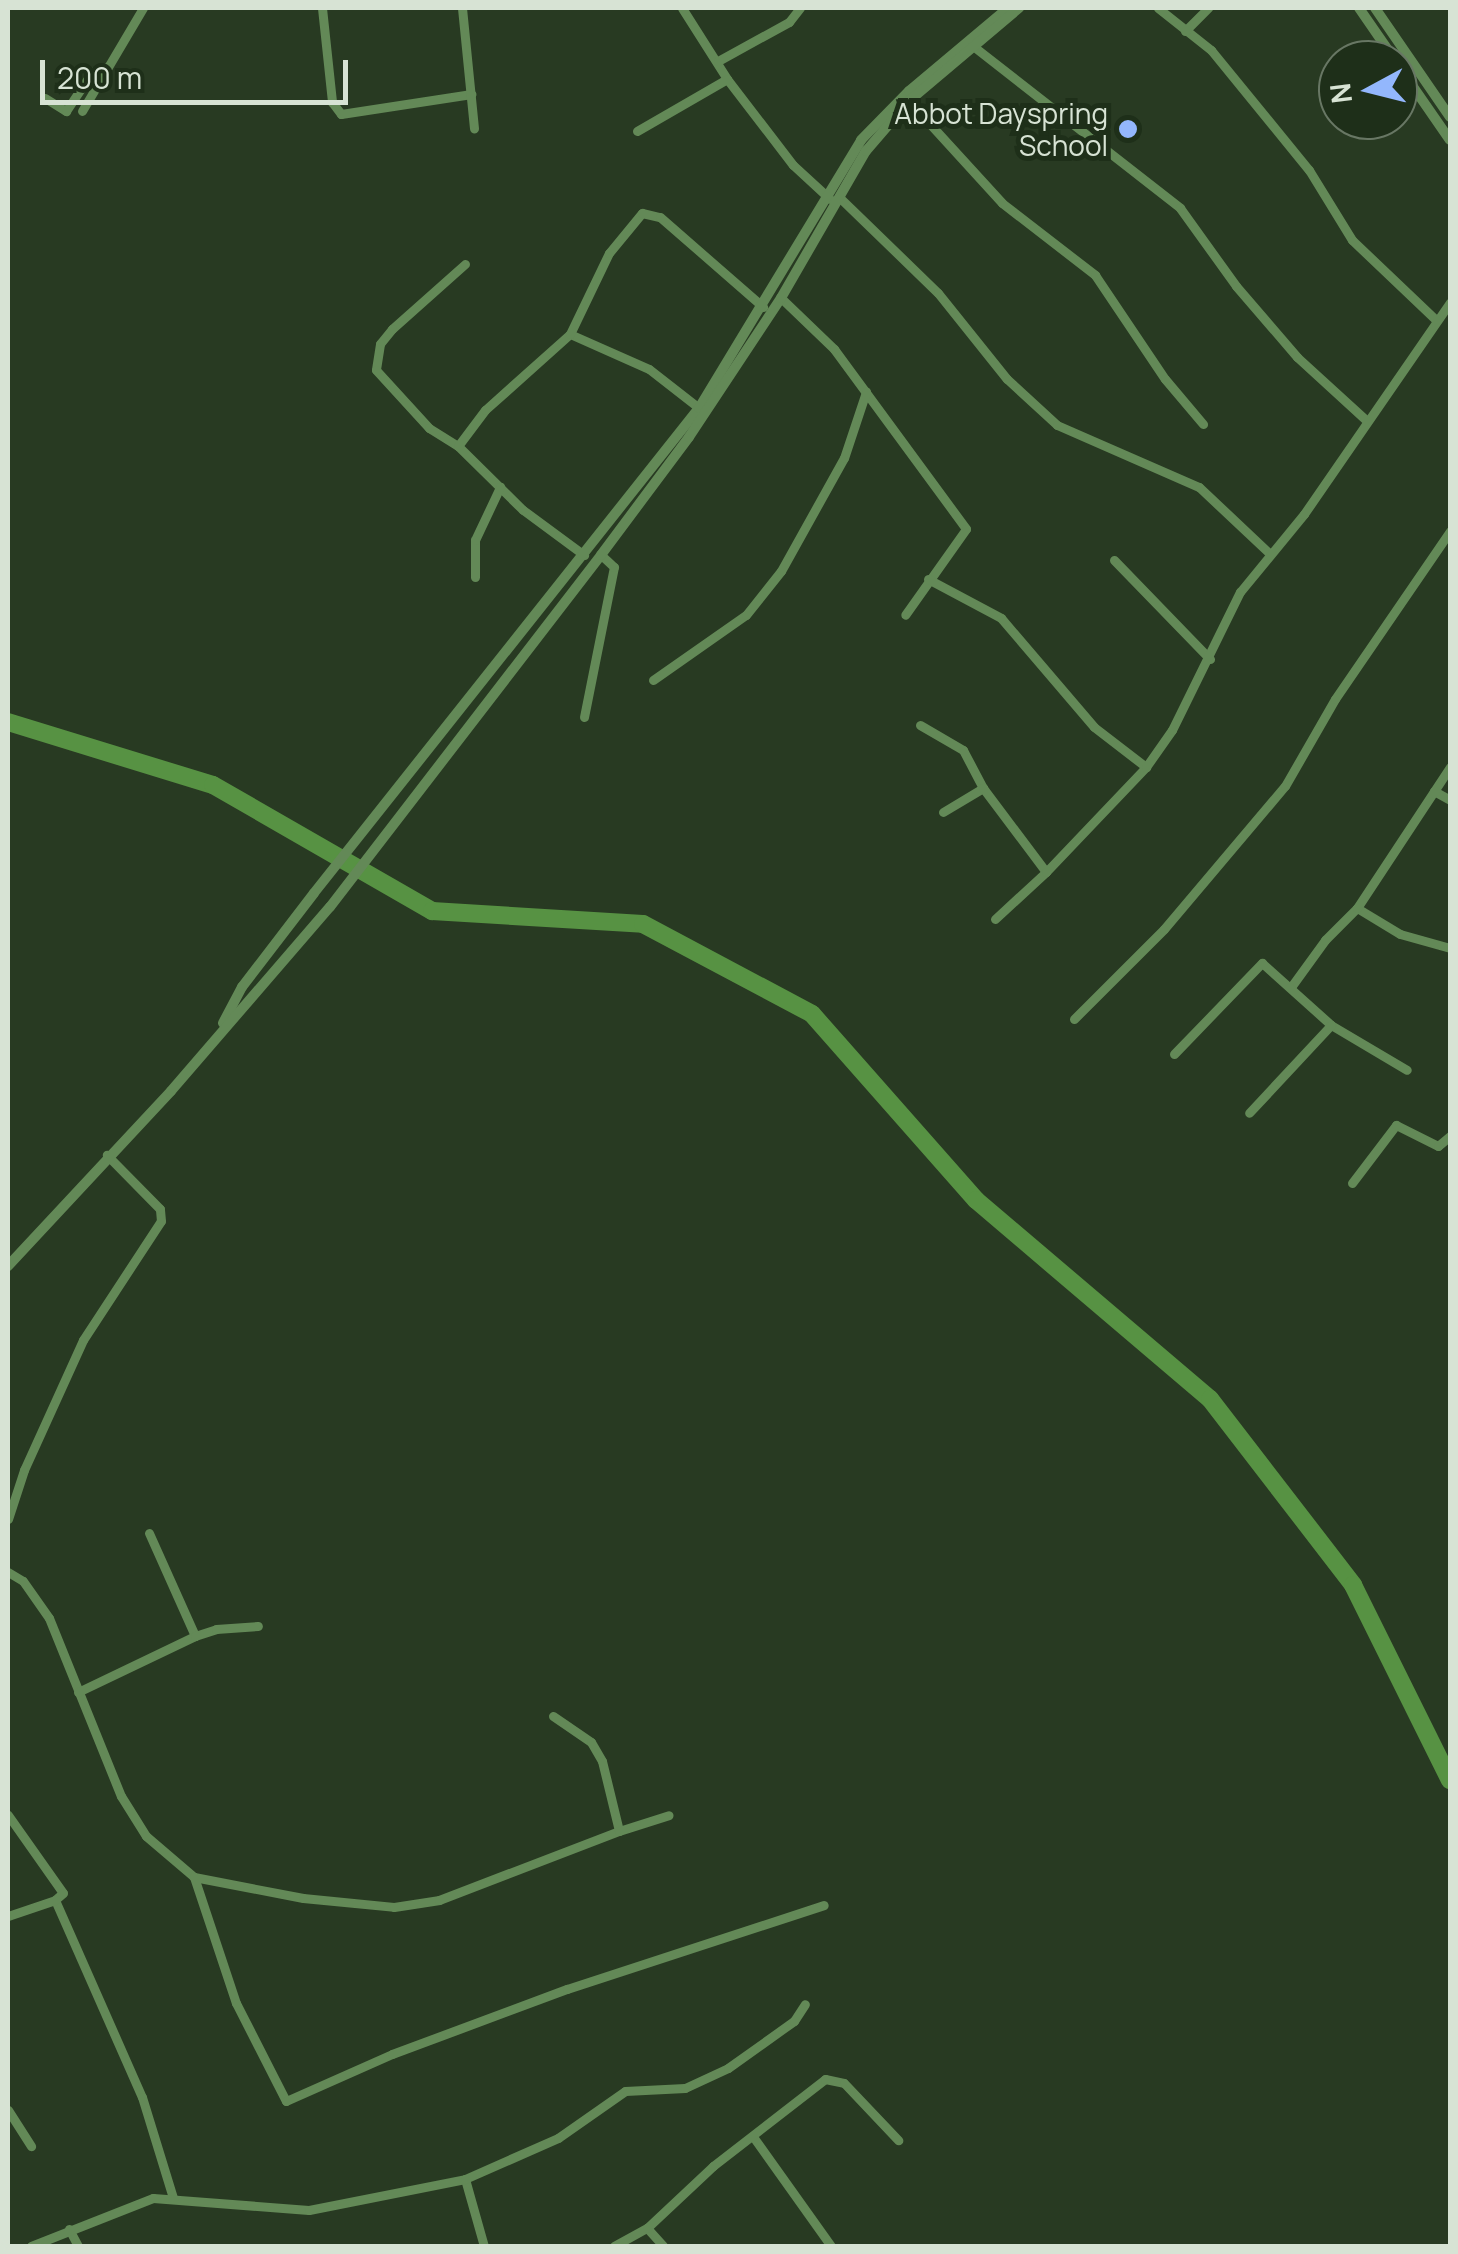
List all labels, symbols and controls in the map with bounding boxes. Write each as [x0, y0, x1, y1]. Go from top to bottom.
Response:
scale bar [45, 40, 352, 102]
north arrow [1318, 40, 1418, 140]
text: 200 m [57, 57, 142, 98]
text: N [1320, 81, 1360, 106]
place label: Abbot Dayspring School [894, 96, 1108, 162]
marker: Abbot Dayspring School [1117, 118, 1139, 140]

